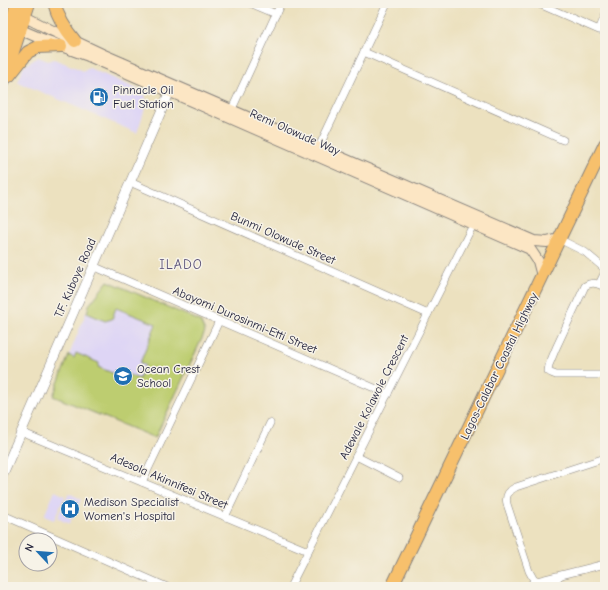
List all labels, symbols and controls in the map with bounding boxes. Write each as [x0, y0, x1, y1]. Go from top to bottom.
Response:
place label: Pinnacle Oil Fuel Station [113, 83, 174, 111]
fuel station icon: Pinnacle Oil Fuel Station [88, 86, 110, 108]
street label: Remi Olowude Way [248, 106, 343, 158]
street label: Bunmi Olowude Street [228, 209, 338, 268]
street label: T.F. Kuboye Road [51, 236, 99, 320]
district label: ILADO [159, 256, 203, 273]
street label: Abayomi Durosinmi-Etti Street [171, 283, 320, 357]
street label: Lagos-Calabar Coastal Highway [457, 290, 541, 442]
street label: Adewale Kolawole Crescent [336, 332, 412, 462]
place label: Ocean Crest School [137, 362, 200, 390]
school or university icon: Ocean Crest School [112, 365, 134, 387]
street label: Adesola Akinnifesi Street [108, 450, 230, 512]
place label: Medison Specialist Women's Hospital [84, 495, 179, 523]
hospital icon: Medison Specialist Women's Hospital [59, 498, 81, 520]
north arrow [18, 532, 58, 572]
text: N [22, 542, 37, 554]

